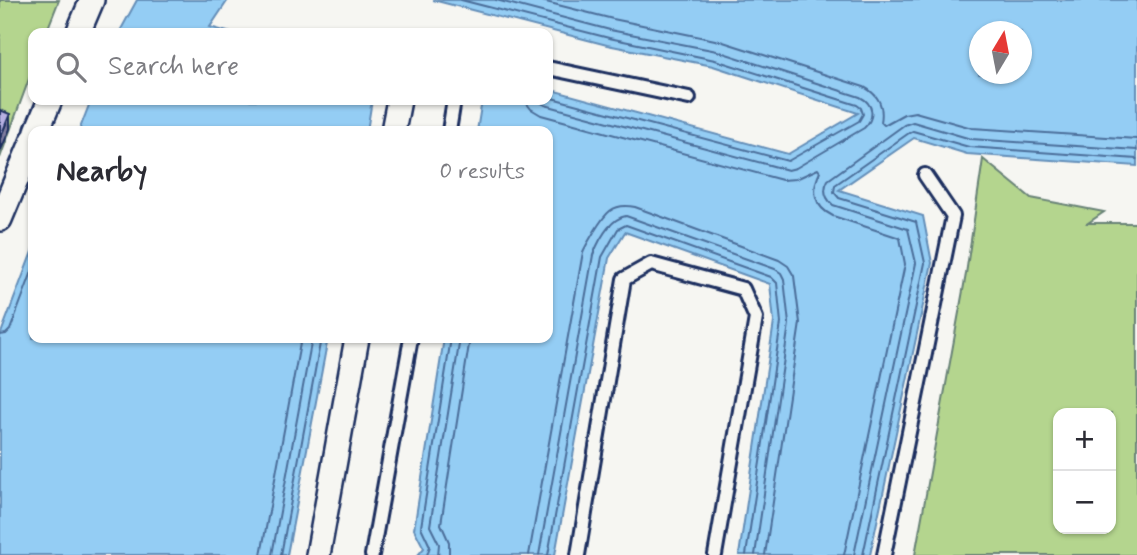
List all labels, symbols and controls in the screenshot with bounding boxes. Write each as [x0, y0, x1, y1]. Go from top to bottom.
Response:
north arrow [969, 21, 1032, 84]
search box [28, 28, 553, 105]
icon: search [52, 48, 90, 86]
text: Search here [108, 50, 239, 84]
text: Nearby [56, 152, 147, 191]
text: 0 results [439, 157, 525, 187]
map controls [1053, 408, 1116, 534]
button: + [1053, 408, 1116, 471]
button: − [1053, 471, 1116, 534]

